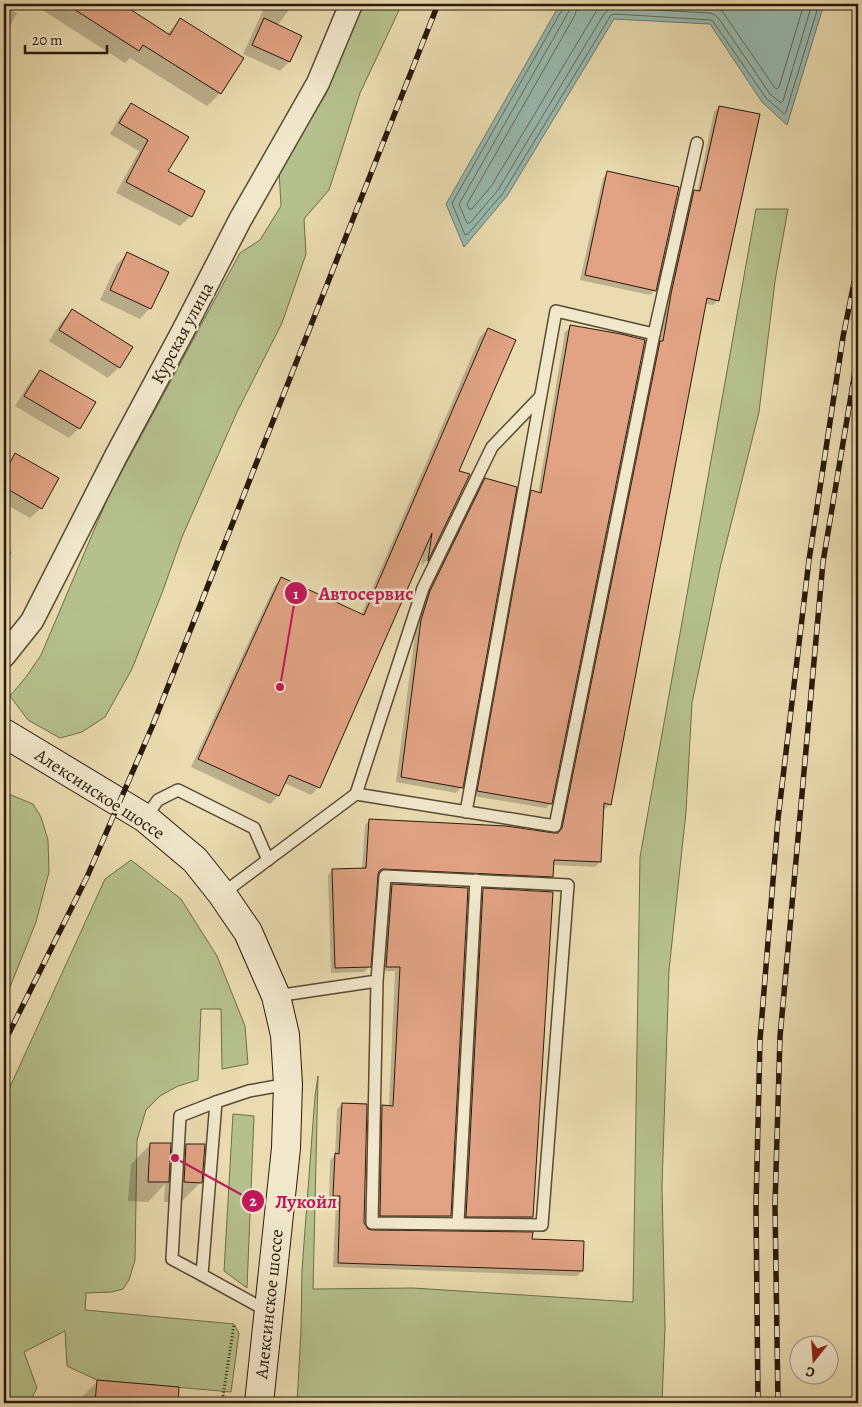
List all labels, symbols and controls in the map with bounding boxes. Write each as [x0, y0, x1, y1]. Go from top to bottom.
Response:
scale bar [25, 22, 108, 54]
text: 20 m [32, 30, 63, 50]
street label: Курская улица [145, 277, 219, 388]
callout: Автосервис [283, 576, 423, 610]
text: Автосервис [318, 581, 413, 607]
text: 1 [293, 584, 299, 604]
street label: Алексинское шоссе [30, 742, 170, 845]
callout: Лукойл [240, 1184, 347, 1218]
text: Лукойл [275, 1189, 337, 1215]
text: 2 [249, 1191, 257, 1211]
street label: Алексинское шоссе [249, 1228, 289, 1381]
north arrow [790, 1334, 840, 1384]
text: С [803, 1361, 817, 1382]

